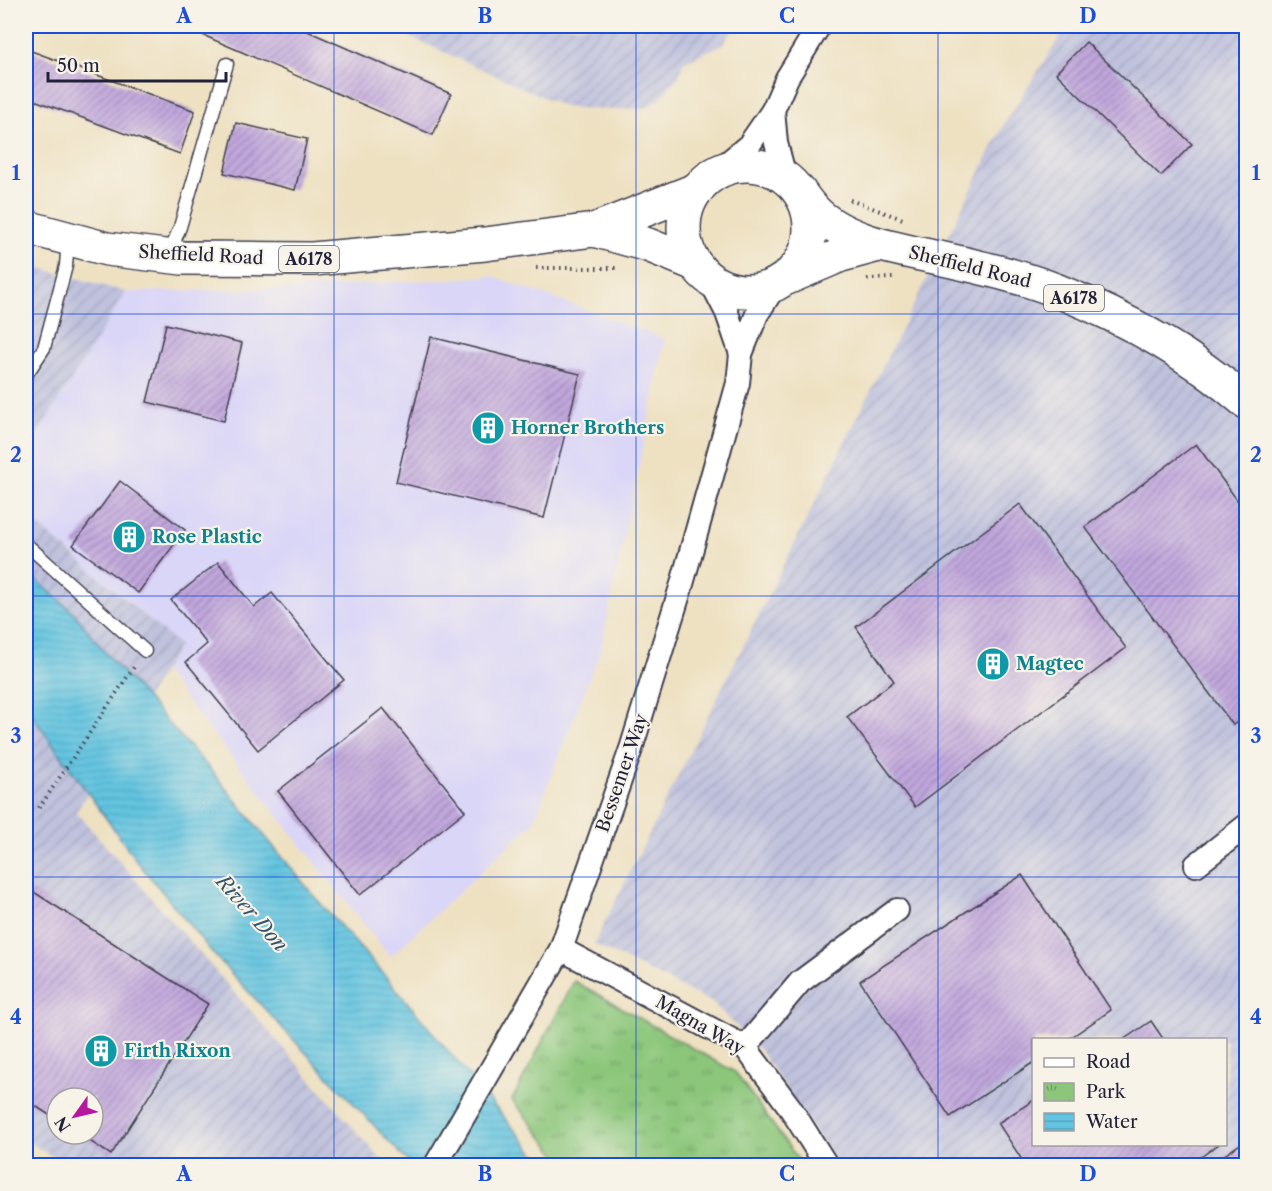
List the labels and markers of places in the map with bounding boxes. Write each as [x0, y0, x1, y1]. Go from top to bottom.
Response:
building icon: Horner Brothers [470, 410, 506, 446]
place label: Horner Brothers [511, 417, 664, 439]
building icon: Rose Plastic [111, 519, 147, 555]
place label: Rose Plastic [152, 526, 262, 548]
building icon: Magtec [975, 646, 1011, 682]
place label: Magtec [1016, 653, 1084, 675]
building icon: Firth Rixon [83, 1033, 119, 1069]
place label: Firth Rixon [124, 1040, 231, 1062]

